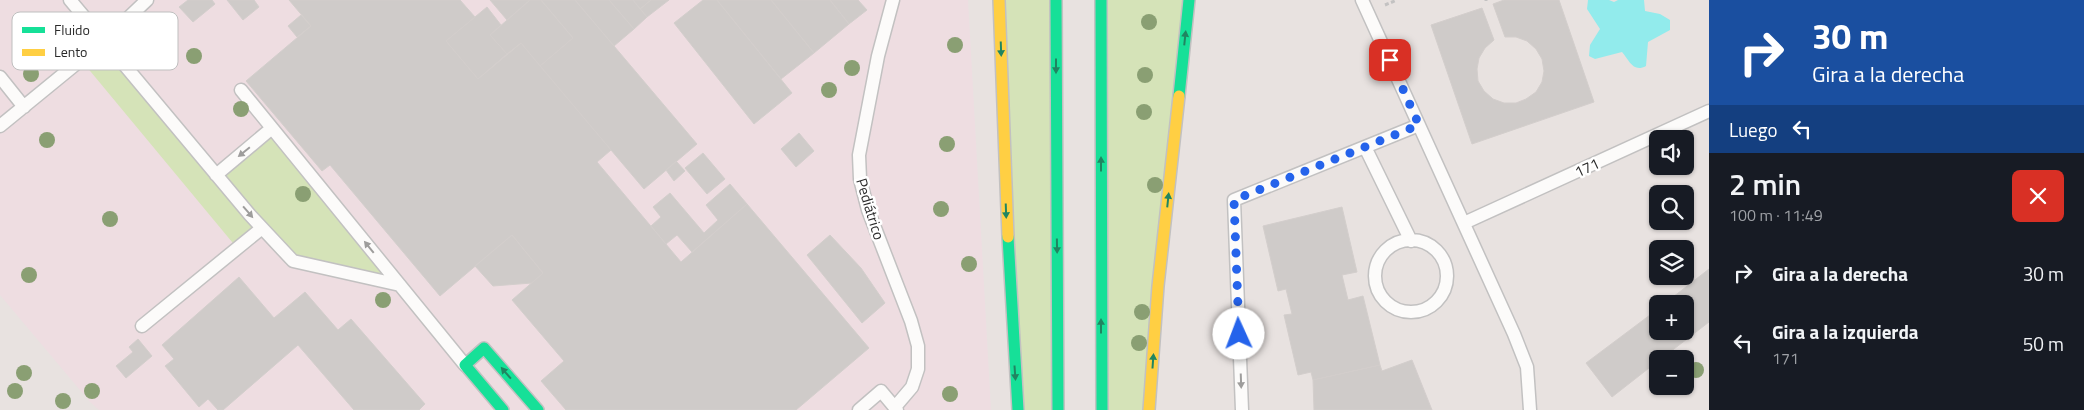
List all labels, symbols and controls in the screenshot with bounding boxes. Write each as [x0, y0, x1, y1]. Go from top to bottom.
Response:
text: 30 m [1812, 9, 1888, 63]
legend [12, 12, 178, 70]
text: Fluido [54, 19, 90, 40]
icon: right [1729, 20, 1794, 85]
one-way arrow [1182, 30, 1190, 46]
pin [1369, 39, 1411, 81]
text: Lento [54, 41, 88, 62]
one-way arrow [997, 41, 1005, 57]
icon: arrive [1376, 46, 1404, 74]
text: Gira a la derecha [1812, 57, 1964, 91]
one-way arrow [1052, 58, 1060, 74]
text: Luego [1729, 115, 1778, 144]
icon: left [1788, 115, 1816, 143]
map controls [1649, 130, 1694, 395]
button: sound [1649, 130, 1694, 175]
one-way arrow [238, 146, 251, 157]
street label: 171 [1571, 152, 1603, 183]
one-way arrow [1097, 156, 1105, 172]
text: 2 min [1729, 161, 1801, 207]
button: close [2012, 170, 2064, 222]
street label: Pediátrico [850, 175, 891, 243]
button: search [1649, 185, 1694, 230]
one-way arrow [1164, 191, 1172, 207]
one-way arrow [1003, 203, 1011, 219]
text: 100 m · 11:49 [1729, 203, 1823, 227]
one-way arrow [242, 205, 253, 218]
one-way arrow [1053, 238, 1061, 254]
button: layers [1649, 240, 1694, 285]
one-way arrow [363, 241, 374, 254]
icon: right [1729, 259, 1757, 287]
text: Gira a la derecha [1772, 259, 1908, 288]
text: 30 m [2023, 259, 2064, 288]
button: + [1649, 295, 1694, 340]
position arrow [1212, 307, 1264, 359]
text: Gira a la izquierda [1772, 317, 1919, 346]
one-way arrow [1097, 318, 1105, 334]
icon: left [1729, 329, 1757, 357]
text: 50 m [2023, 329, 2064, 358]
text: 171 [1772, 346, 1799, 370]
button: − [1649, 350, 1694, 395]
one-way arrow [1149, 353, 1157, 369]
one-way arrow [1012, 366, 1020, 382]
one-way arrow [501, 367, 512, 380]
one-way arrow [1237, 374, 1245, 390]

